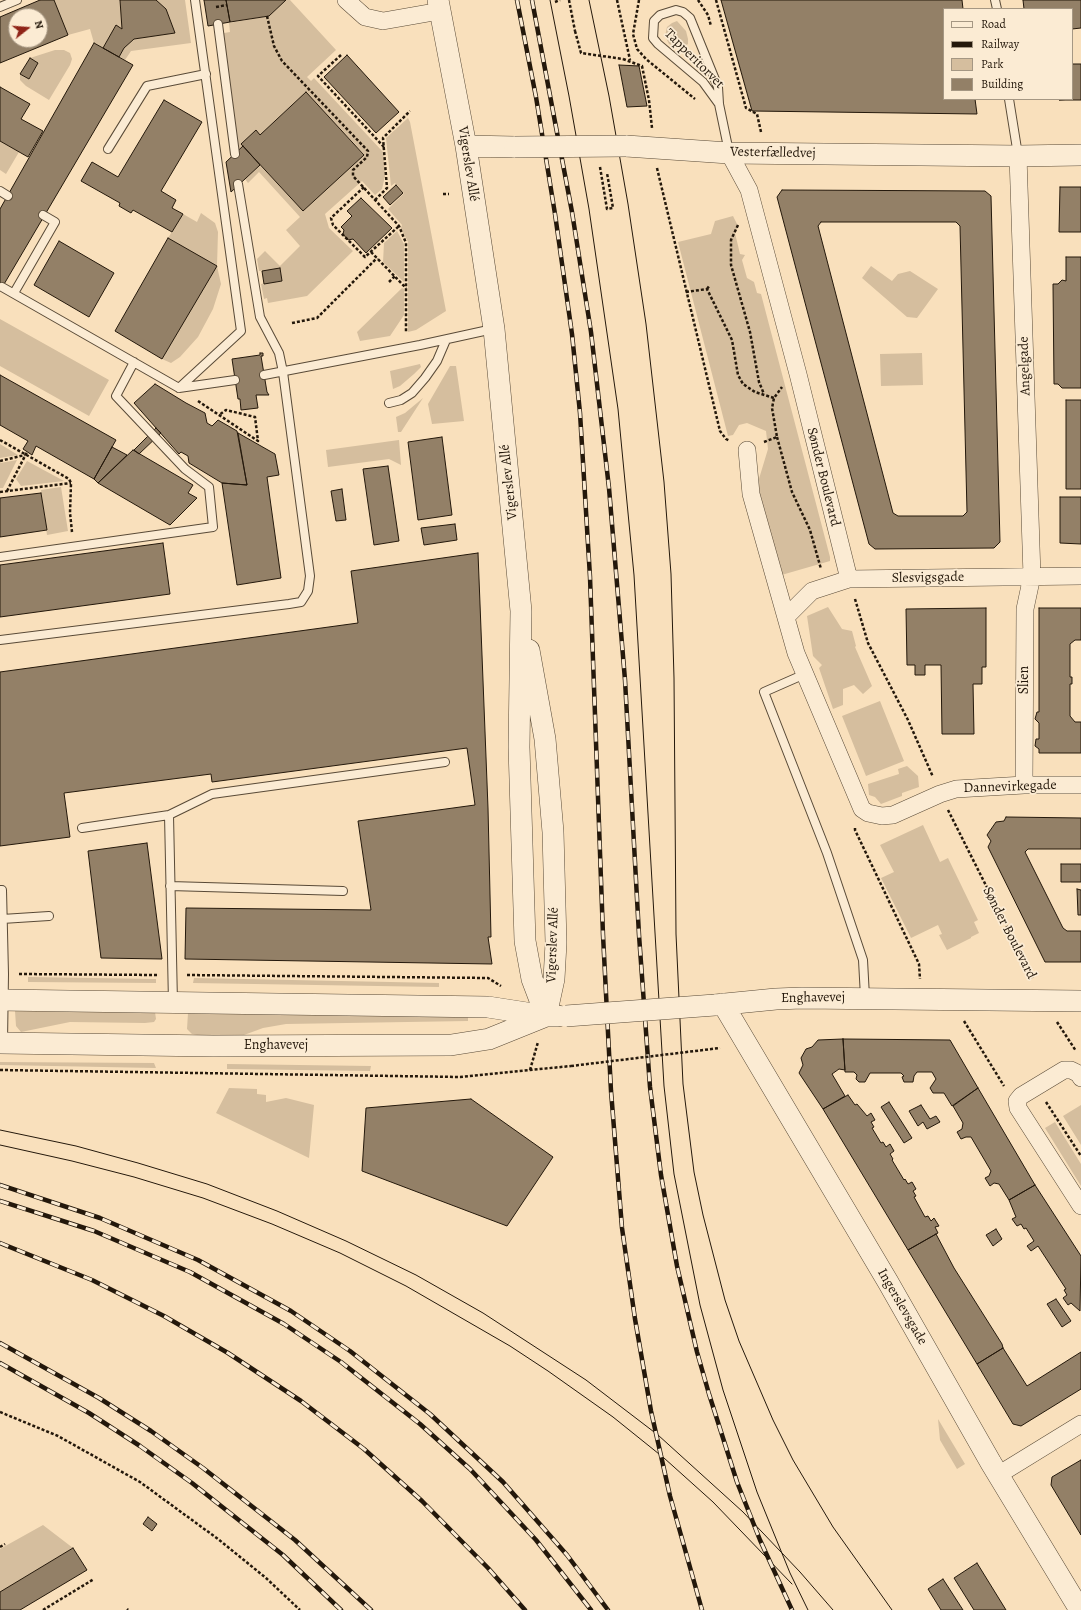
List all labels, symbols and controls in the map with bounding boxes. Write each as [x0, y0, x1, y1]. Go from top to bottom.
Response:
north arrow [8, 8, 48, 48]
legend [943, 8, 1073, 100]
text: Road [981, 16, 1006, 32]
text: N [31, 19, 47, 31]
street label: Tapperitorvet [661, 26, 727, 92]
text: Railway [981, 36, 1019, 52]
text: Park [981, 56, 1004, 72]
text: Building [981, 76, 1023, 92]
street label: Vigerslev Allé [454, 125, 482, 203]
street label: Vesterfælledvej [730, 144, 816, 162]
street label: Angelgade [1016, 336, 1034, 396]
street label: Sønder Boulevard [803, 426, 843, 528]
street label: Vigerslev Allé [497, 443, 521, 521]
street label: Slesvigsgade [892, 569, 964, 587]
street label: Slien [1017, 666, 1033, 694]
street label: Dannevirkegade [963, 777, 1057, 797]
street label: Sønder Boulevard [978, 884, 1040, 982]
street label: Vigerslev Allé [543, 907, 563, 983]
street label: Enghavevej [781, 989, 845, 1007]
street label: Enghavevej [244, 1038, 308, 1054]
street label: Ingerslevsgade [873, 1266, 931, 1348]

